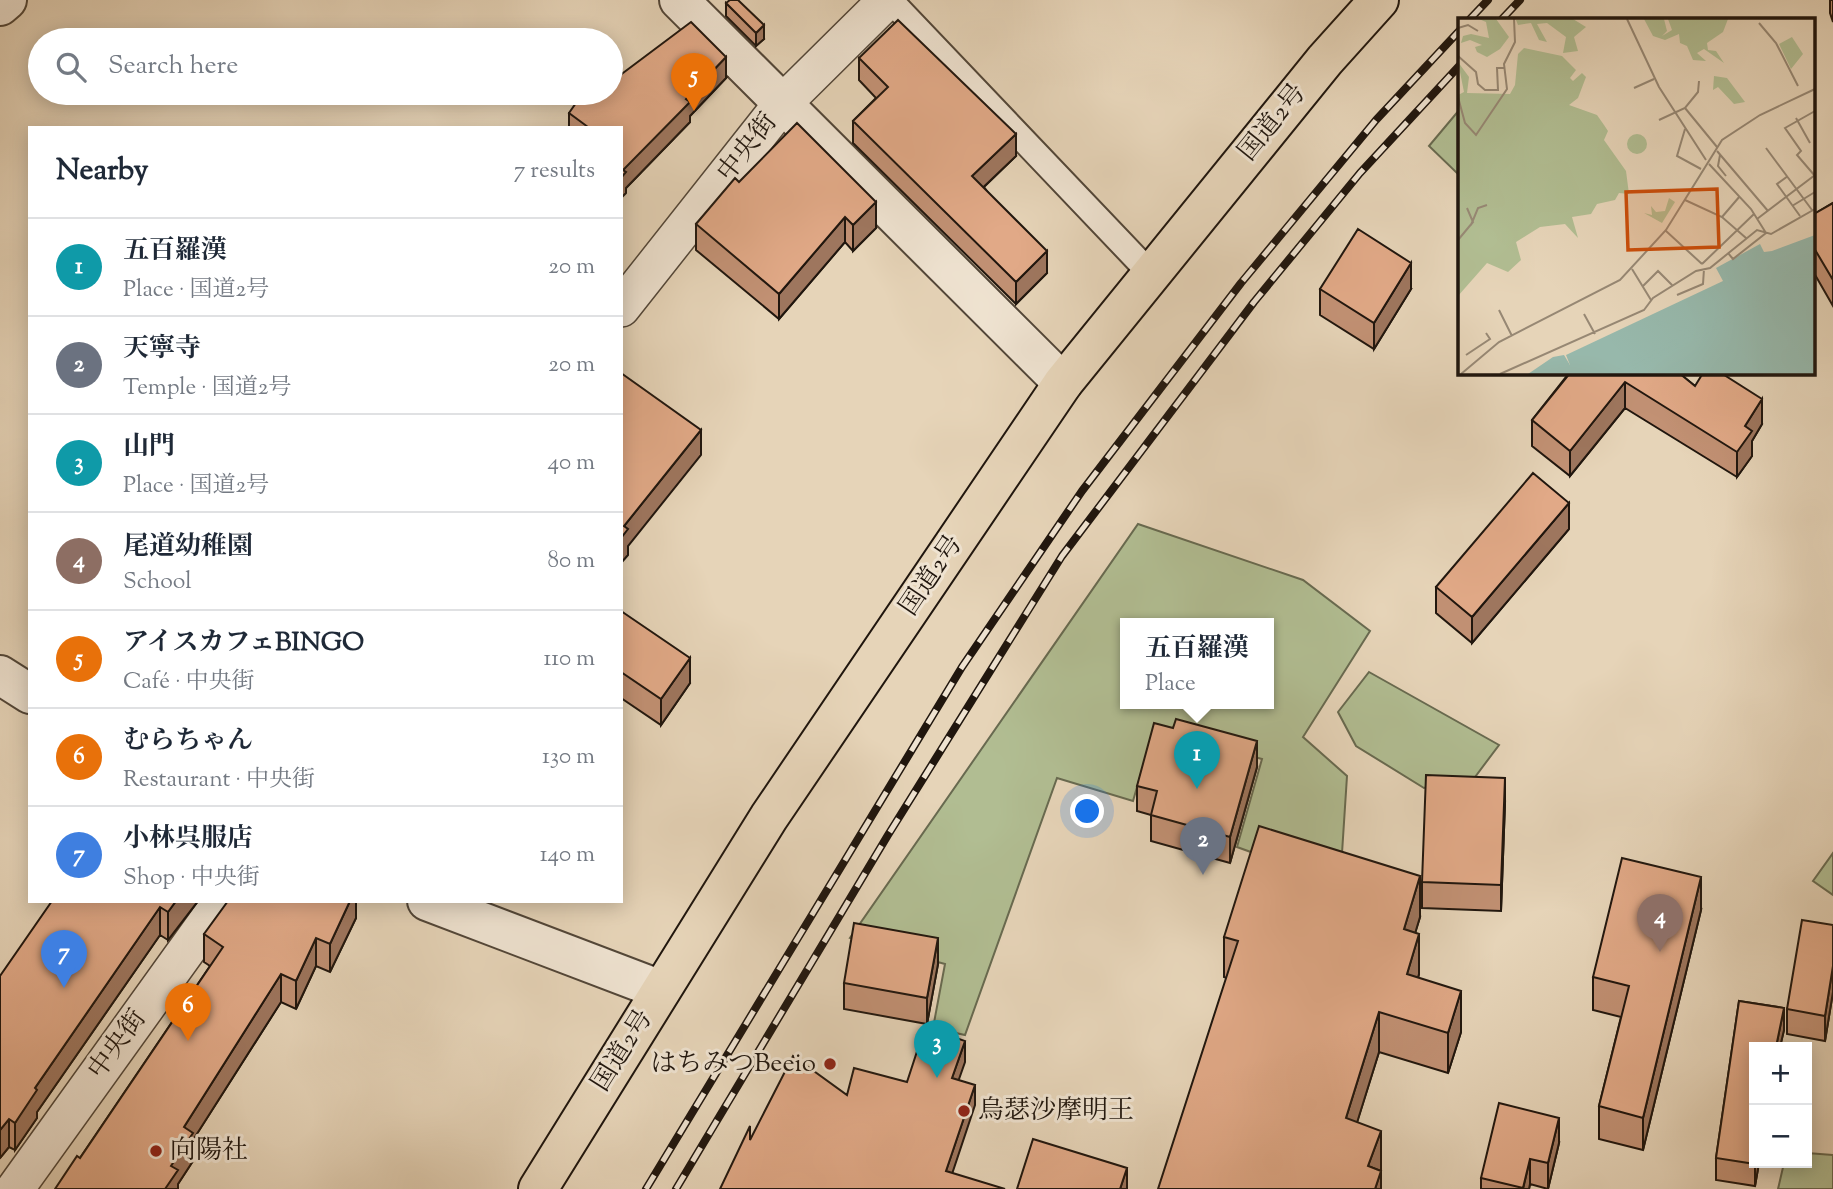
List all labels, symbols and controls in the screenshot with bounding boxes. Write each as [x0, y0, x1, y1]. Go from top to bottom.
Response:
inset map [1458, 18, 1815, 374]
search box [28, 28, 623, 105]
icon: search [52, 48, 90, 86]
text: Search here [108, 48, 238, 85]
pin: 5 [671, 53, 717, 111]
street label: 国道2号 [1230, 76, 1316, 170]
street label: 中央街 [709, 106, 787, 190]
text: Nearby [56, 150, 148, 193]
text: 7 results [514, 155, 595, 188]
text: 五百羅漢 [123, 233, 227, 270]
text: 1 [75, 251, 83, 284]
text: 20 m [548, 251, 595, 284]
text: Place · 国道2号 [123, 274, 269, 307]
text: 天寧寺 [123, 331, 201, 368]
text: 2 [74, 349, 84, 382]
text: 20 m [548, 349, 595, 382]
text: Temple · 国道2号 [123, 372, 292, 405]
text: 山門 [123, 429, 175, 466]
text: 3 [74, 447, 84, 480]
text: 40 m [548, 447, 595, 480]
text: Place · 国道2号 [123, 470, 269, 503]
street label: 国道2号 [891, 528, 973, 624]
text: 尾道幼稚園 [123, 529, 253, 566]
text: 4 [73, 545, 85, 578]
text: 80 m [547, 545, 595, 578]
text: School [123, 566, 192, 599]
popup [1120, 618, 1274, 709]
text: アイスカフェBINGO [123, 625, 364, 662]
text: 五百羅漢 [1145, 631, 1249, 668]
text: 5 [75, 643, 83, 676]
text: 110 m [544, 643, 595, 676]
text: Café · 中央街 [123, 666, 255, 699]
text: Place [1145, 668, 1196, 701]
text: むらちゃん [123, 723, 253, 760]
pin: 1 [1174, 731, 1220, 789]
text: 6 [73, 741, 85, 774]
text: 130 m [542, 741, 595, 774]
text: Restaurant · 中央街 [123, 764, 315, 797]
your location [1070, 794, 1104, 828]
pin: 2 [1180, 817, 1226, 875]
text: 小林呉服店 [123, 821, 253, 858]
text: 7 [73, 839, 85, 872]
text: 140 m [540, 839, 595, 872]
text: Shop · 中央街 [123, 862, 260, 895]
pin: 4 [1637, 894, 1683, 952]
pin: 7 [41, 930, 87, 988]
pin: 6 [165, 983, 211, 1041]
street label: 中央街 [80, 1003, 156, 1087]
street label: 国道2号 [583, 1003, 663, 1099]
pin: 3 [914, 1020, 960, 1078]
map controls [1749, 1042, 1812, 1168]
button: + [1749, 1042, 1812, 1105]
place label: はちみつBeeio [650, 1046, 816, 1083]
marker: はちみつBeeio [822, 1056, 838, 1072]
place label: 烏瑟沙摩明王 [978, 1093, 1134, 1130]
marker: 烏瑟沙摩明王 [956, 1103, 972, 1119]
button: − [1749, 1105, 1812, 1168]
place label: 向陽社 [170, 1133, 248, 1170]
marker: 向陽社 [148, 1143, 164, 1159]

